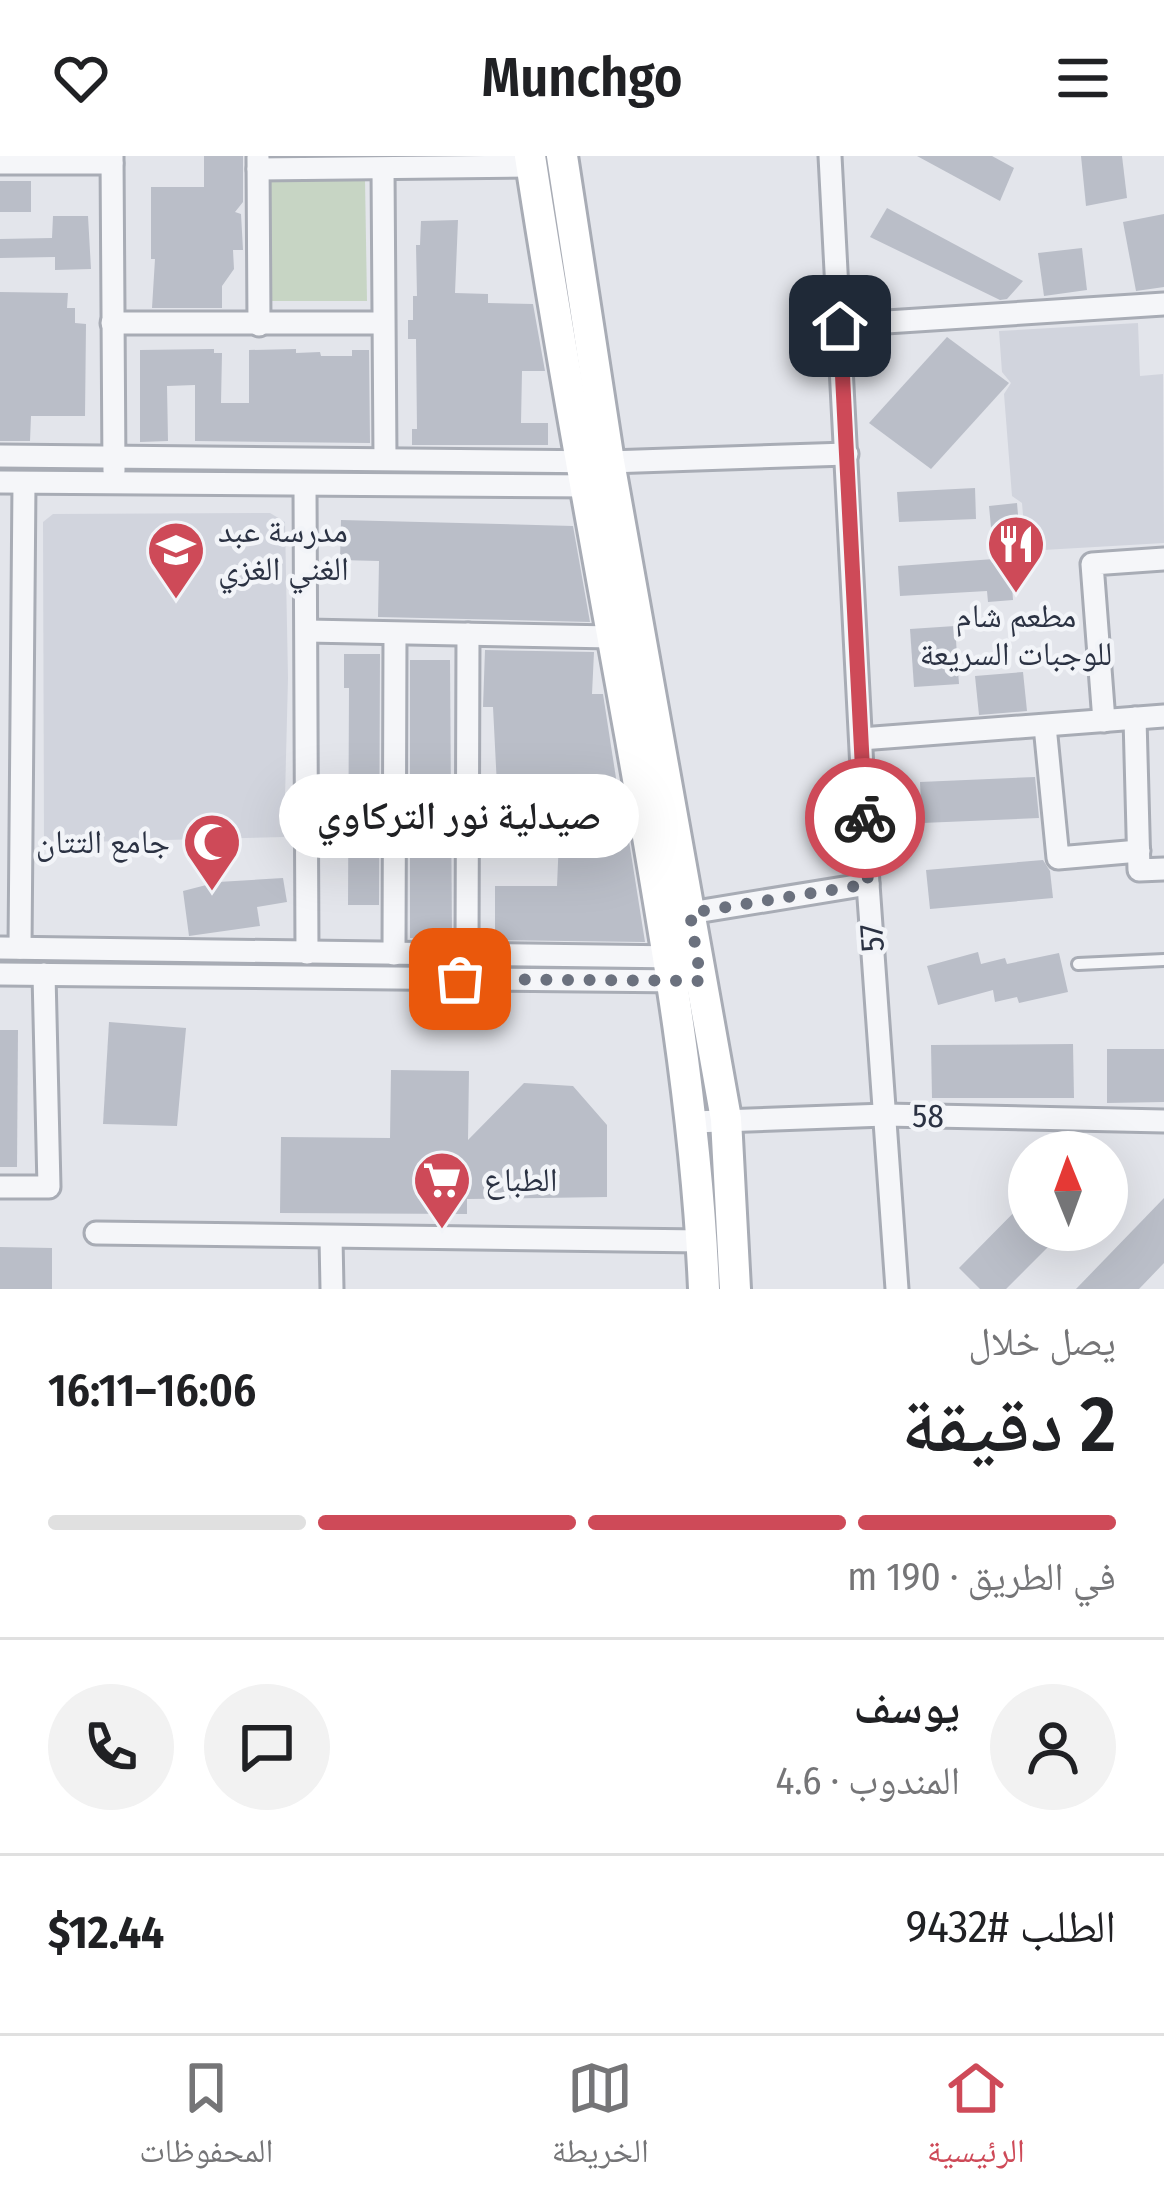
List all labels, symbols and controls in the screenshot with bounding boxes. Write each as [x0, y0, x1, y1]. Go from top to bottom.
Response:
icon: heart [48, 45, 114, 111]
icon: menu [1050, 45, 1116, 111]
text: Munchgo [481, 46, 683, 110]
pin [789, 275, 891, 377]
icon: home [807, 293, 873, 359]
place label: مدرسة عبد الغني الغزي [218, 511, 349, 594]
restaurant icon: مطعم شام للوجبات السريعة [985, 513, 1047, 595]
school or university icon: مدرسة عبد الغني الغزي [145, 519, 207, 601]
place label: مطعم شام للوجبات السريعة [920, 596, 1112, 674]
courier [805, 758, 925, 878]
callout: صيدلية نور التركاوي [280, 775, 640, 859]
icon: bike [832, 785, 898, 851]
text: صيدلية نور التركاوي [317, 793, 601, 839]
mosque icon: جامع التتان [181, 811, 243, 893]
place label: جامع التتان [36, 822, 170, 863]
street label: 57 [851, 923, 893, 953]
pin [409, 928, 511, 1030]
icon: bag [427, 946, 493, 1012]
street label: 58 [912, 1096, 944, 1136]
north arrow [1008, 1131, 1128, 1251]
map controls [1008, 1131, 1128, 1251]
supermarket icon: الطباع [411, 1149, 473, 1231]
place label: الطباع [484, 1160, 558, 1200]
text: يصل خلال [968, 1319, 1116, 1365]
text: 16:06–16:11 [48, 1364, 256, 1418]
text: 2 دقيقة [901, 1378, 1116, 1472]
text: في الطريق · 190 m [847, 1554, 1116, 1600]
text: يوسف [854, 1681, 960, 1735]
button: phone [48, 1684, 174, 1810]
button: chat [204, 1684, 330, 1810]
button: person [990, 1684, 1116, 1810]
text: المندوب · 4.6 [775, 1758, 960, 1804]
text: الطلب #9432 [905, 1900, 1116, 1954]
text: $12.44 [48, 1906, 164, 1960]
tab: المحفوظات [139, 2055, 273, 2183]
tab: الخريطة [552, 2055, 649, 2183]
tab: الرئيسية [927, 2055, 1025, 2183]

